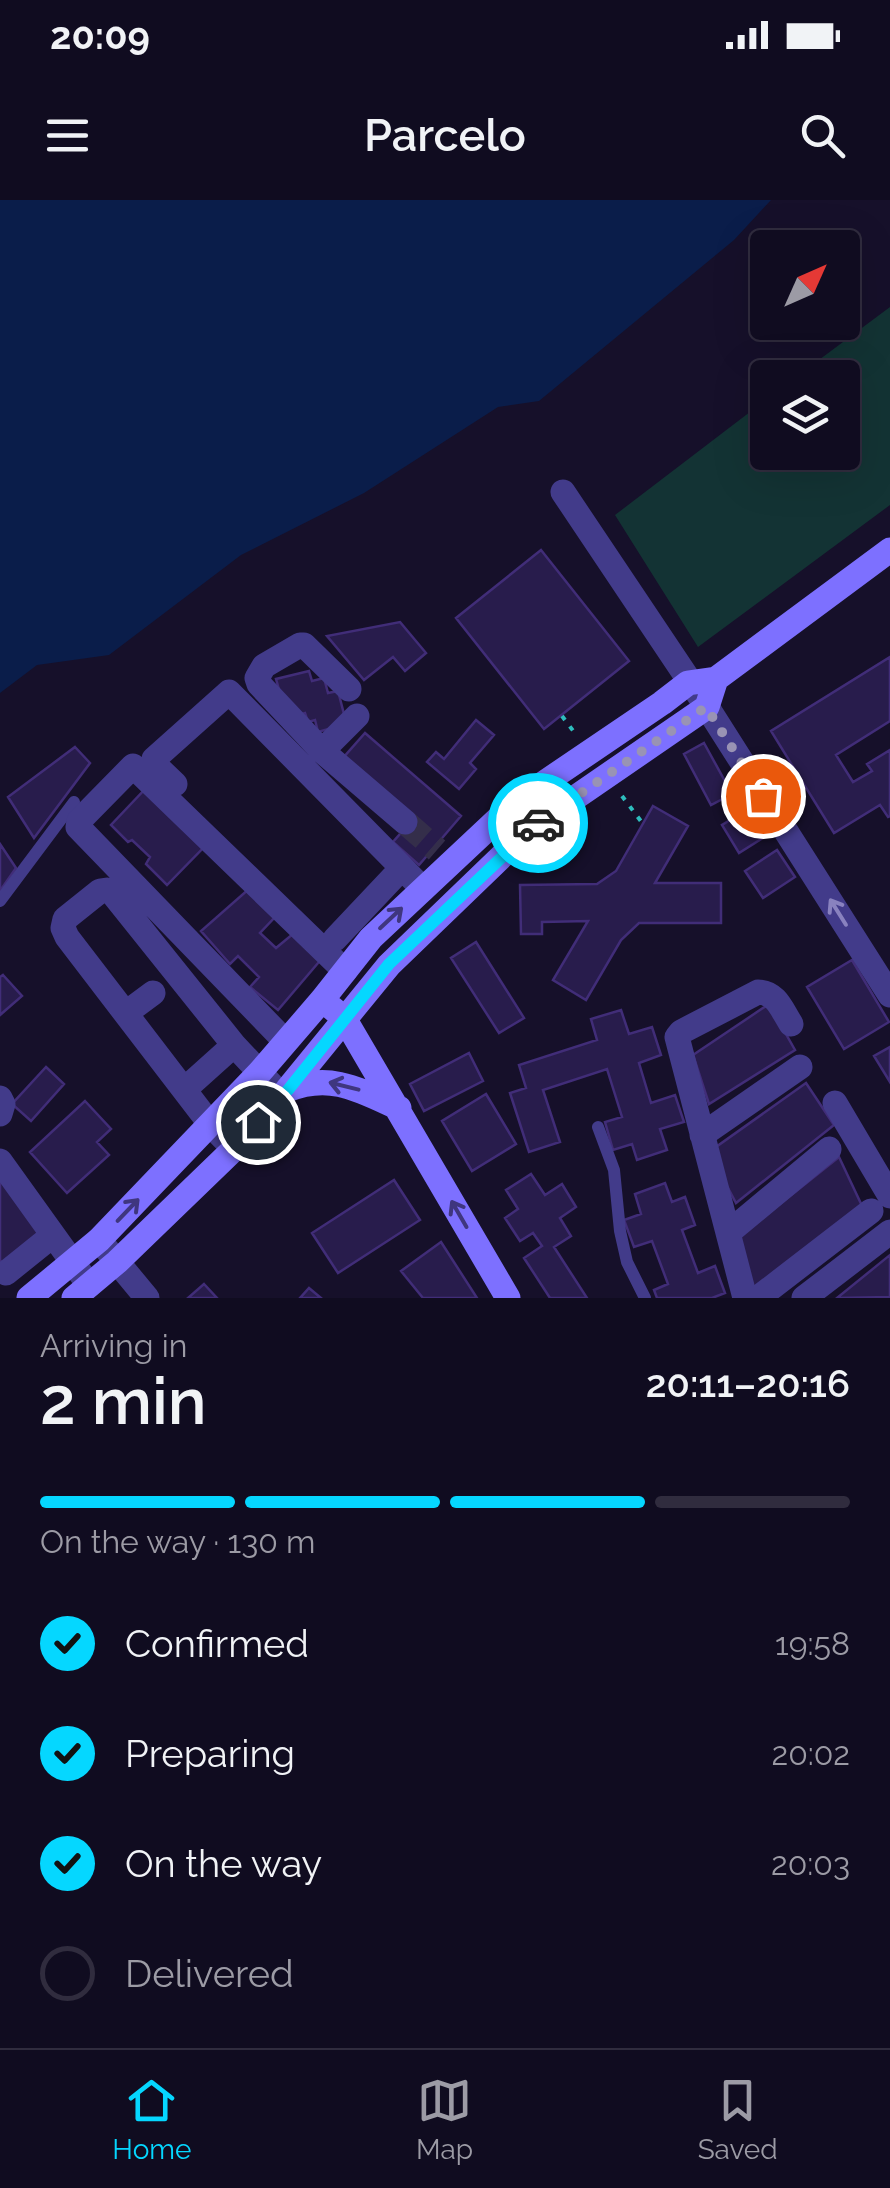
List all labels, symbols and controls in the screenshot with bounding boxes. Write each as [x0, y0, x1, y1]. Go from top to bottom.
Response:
text: 20:09 [50, 13, 150, 58]
icon: menu [40, 108, 95, 163]
icon: search [795, 108, 850, 163]
text: Parcelo [364, 109, 526, 162]
north arrow [750, 230, 860, 340]
map controls [750, 230, 860, 470]
button: layers [750, 360, 860, 470]
pin [721, 754, 806, 839]
icon: bag [736, 769, 791, 824]
courier [488, 773, 588, 873]
icon: car [511, 796, 566, 851]
one-way arrow [827, 899, 848, 927]
one-way arrow [379, 906, 403, 930]
one-way arrow [329, 1076, 361, 1094]
pin [216, 1080, 301, 1165]
icon: home [231, 1095, 286, 1150]
one-way arrow [116, 1199, 140, 1223]
one-way arrow [449, 1199, 469, 1229]
text: Arriving in [40, 1327, 187, 1364]
text: 20:11–20:16 [646, 1361, 850, 1406]
text: 2 min [40, 1363, 207, 1439]
text: On the way · 130 m [40, 1523, 316, 1560]
icon: check [40, 1616, 95, 1671]
text: Confirmed [125, 1621, 309, 1666]
text: 19:58 [775, 1625, 850, 1662]
icon: check [40, 1726, 95, 1781]
text: Preparing [125, 1731, 295, 1776]
text: 20:02 [771, 1735, 850, 1772]
icon: check [40, 1836, 95, 1891]
text: On the way [125, 1841, 322, 1886]
text: 20:03 [771, 1845, 850, 1882]
text: Delivered [125, 1951, 294, 1996]
tab: Home [112, 2073, 192, 2166]
tab: Map [416, 2073, 473, 2166]
tab: Saved [698, 2073, 778, 2166]

